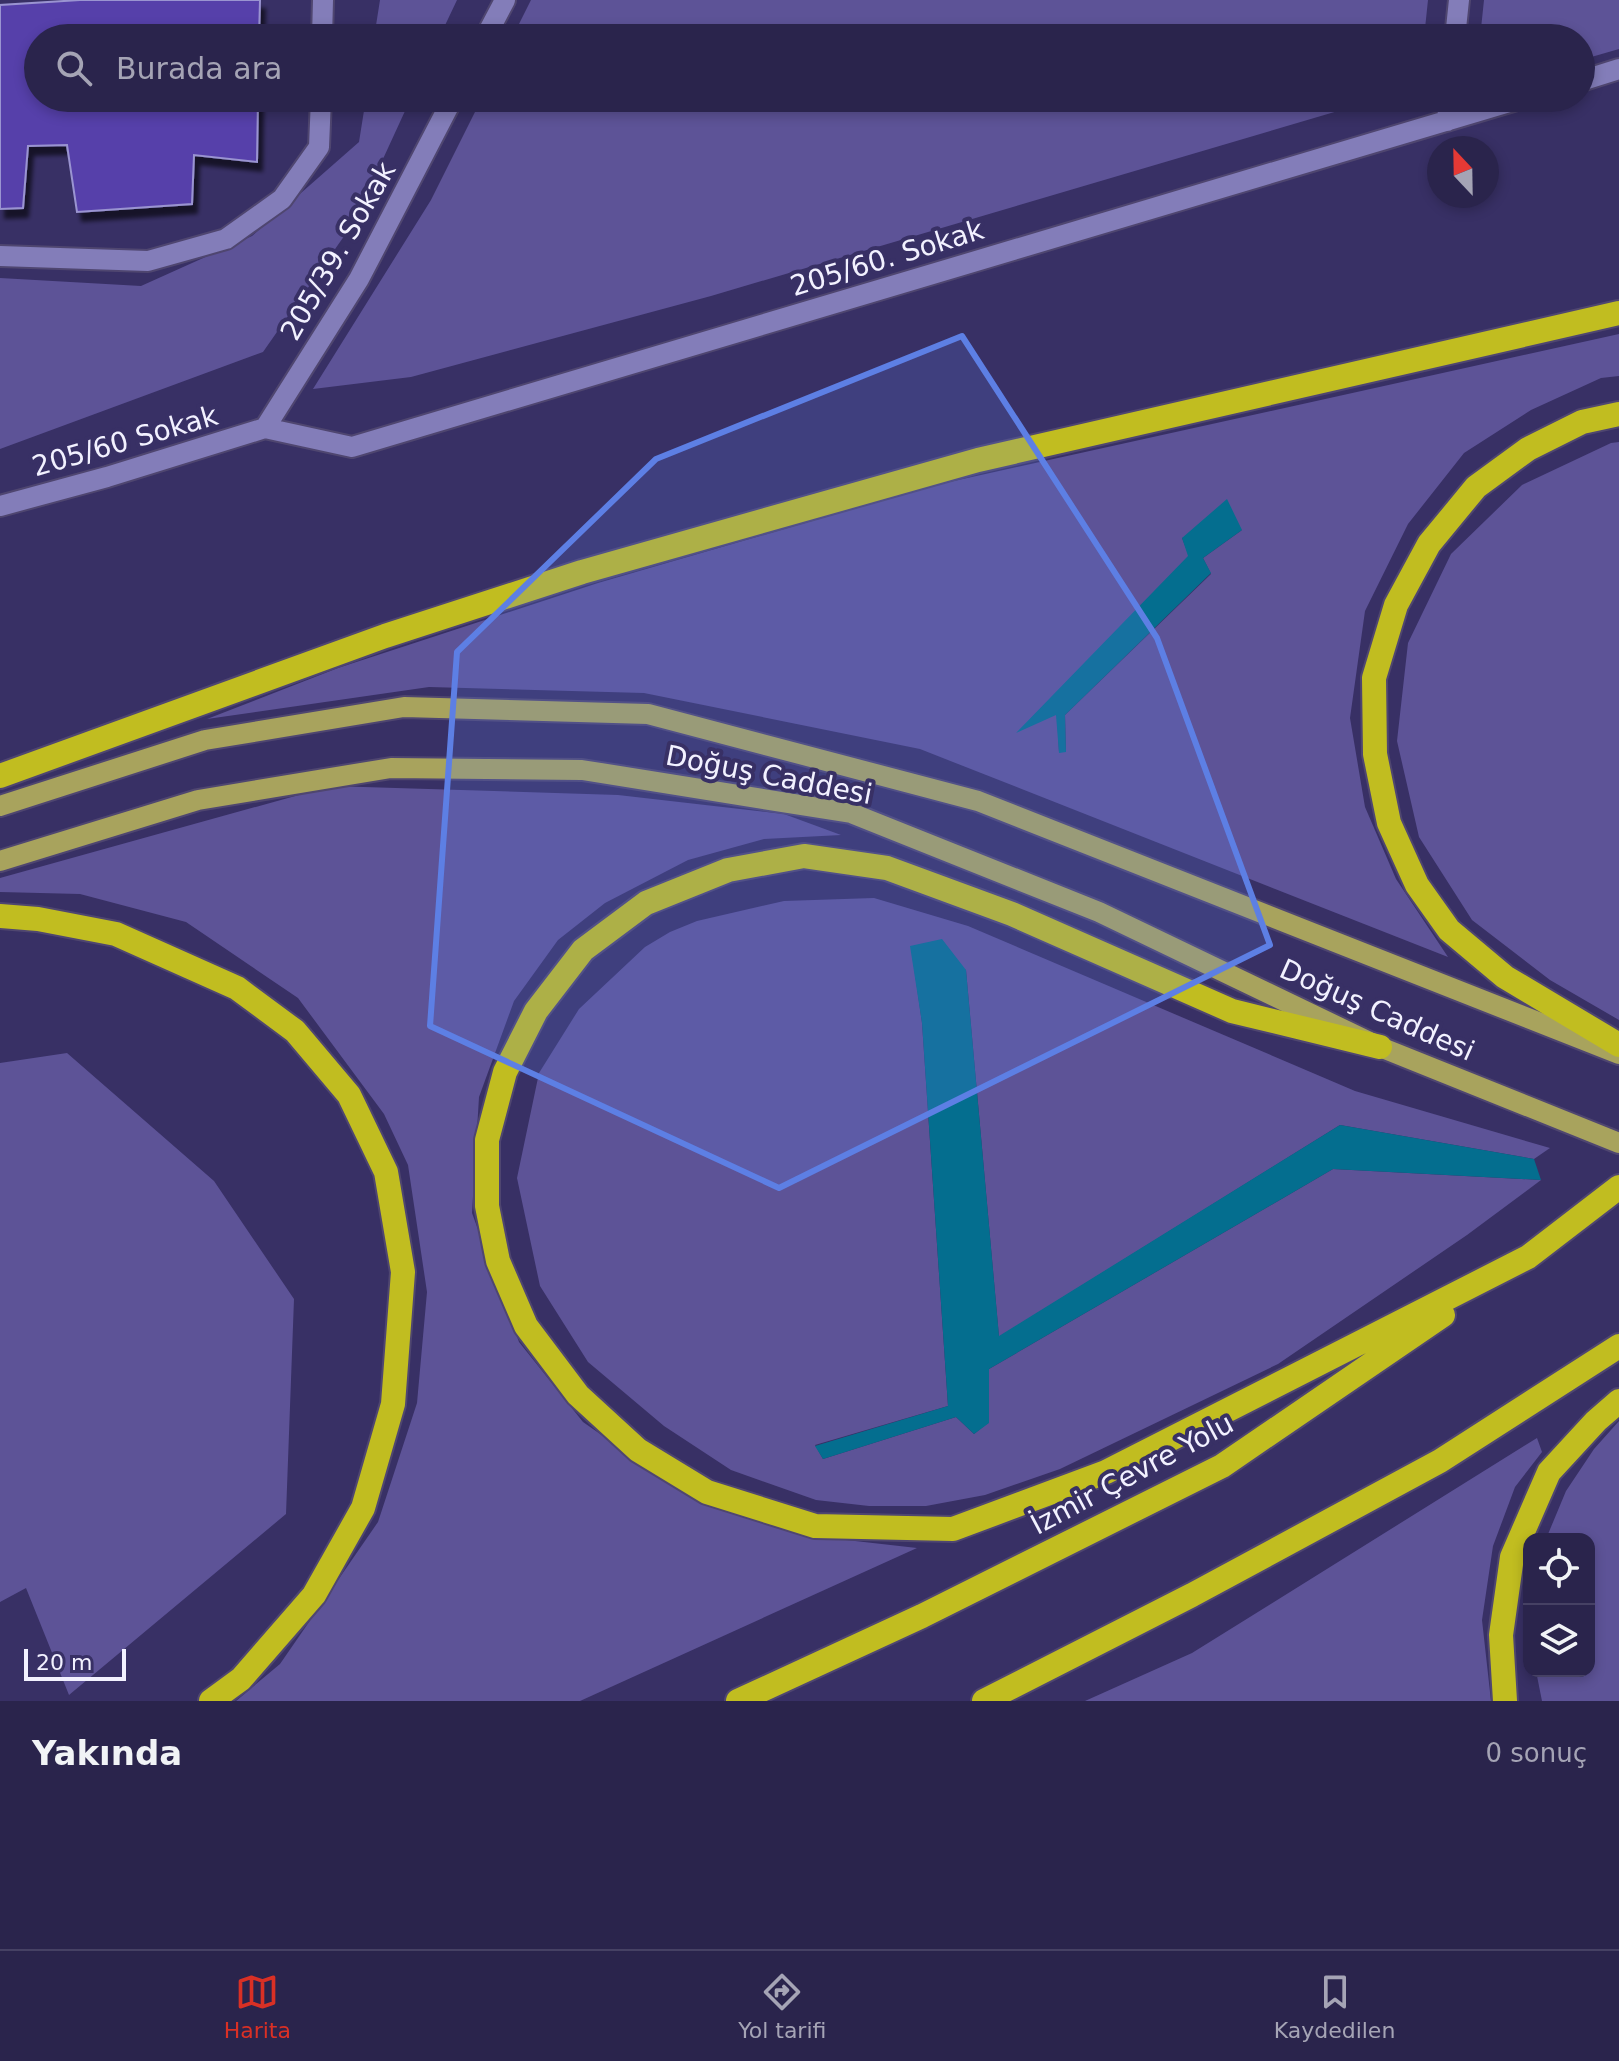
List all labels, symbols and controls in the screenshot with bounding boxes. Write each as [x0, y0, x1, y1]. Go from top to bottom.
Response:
search box [24, 24, 1595, 112]
icon: search [52, 46, 96, 90]
text: Burada ara [116, 51, 282, 86]
north arrow [1427, 136, 1499, 208]
street label: 205/39. Sokak [274, 155, 403, 346]
street label: 205/60. Sokak [786, 213, 988, 303]
street label: 205/60 Sokak [28, 399, 222, 483]
street label: Doğuş Caddesi [663, 739, 875, 811]
street label: Doğuş Caddesi [1275, 952, 1479, 1068]
street label: İzmir Çevre Yolu [1025, 1407, 1239, 1541]
map controls [1523, 1533, 1595, 1677]
button: locate [1523, 1533, 1595, 1605]
button: layers [1523, 1605, 1595, 1677]
scale bar [24, 1645, 126, 1681]
text: 20 m [36, 1650, 92, 1675]
text: Yakında [32, 1733, 182, 1773]
text: 0 sonuç [1485, 1738, 1587, 1768]
tab: Harita [224, 1970, 291, 2043]
tab: Yol tarifi [738, 1970, 826, 2043]
tab: Kaydedilen [1274, 1970, 1395, 2043]

